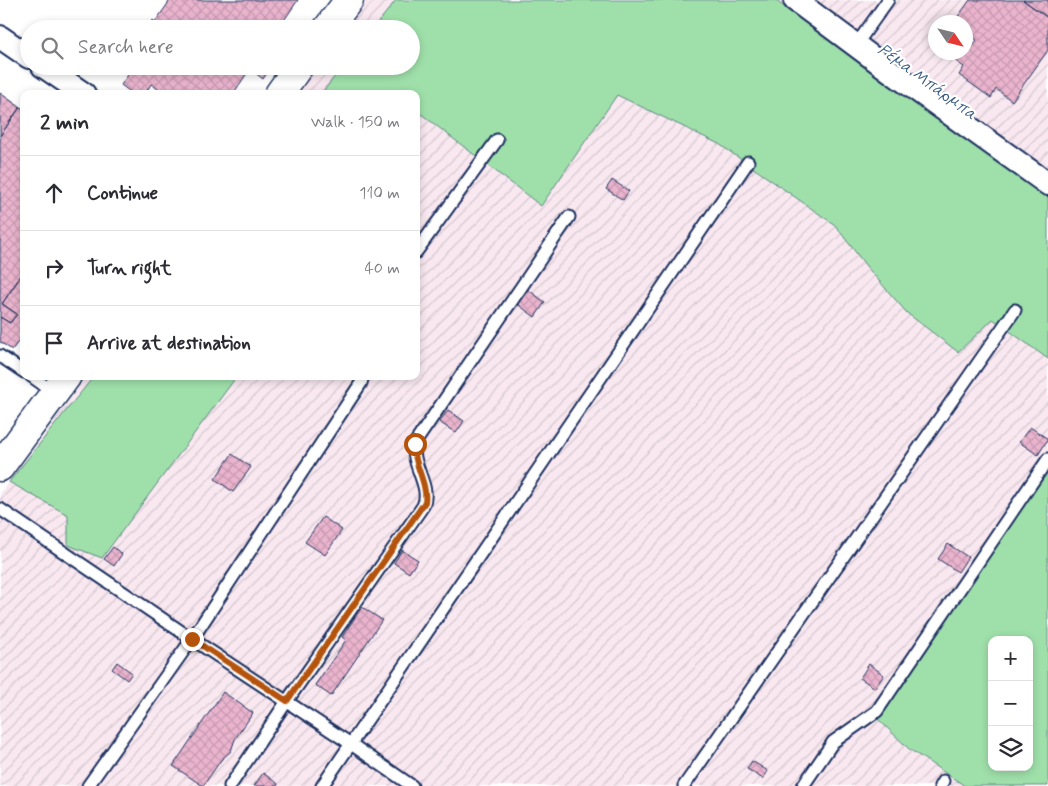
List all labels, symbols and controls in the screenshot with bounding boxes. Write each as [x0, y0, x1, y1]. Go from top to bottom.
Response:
north arrow [928, 15, 973, 60]
search box [20, 20, 420, 75]
icon: search [38, 34, 66, 62]
text: Search here [78, 35, 174, 60]
water label: Ρέμα Μπάρμπα [874, 39, 981, 125]
text: 2 min [40, 109, 89, 137]
text: Walk · 150 m [311, 112, 400, 133]
icon: ahead [40, 179, 68, 207]
text: Continue [87, 181, 158, 206]
text: 110 m [359, 183, 400, 204]
icon: right [40, 254, 68, 282]
text: Turn right [87, 256, 171, 281]
text: 40 m [364, 258, 400, 279]
icon: arrive [40, 329, 68, 357]
text: Arrive at destination [87, 331, 251, 356]
route start [404, 433, 427, 456]
route end [181, 628, 204, 651]
map controls [988, 636, 1033, 771]
button: + [988, 636, 1033, 681]
button: − [988, 681, 1033, 726]
button: layers [988, 726, 1033, 771]

